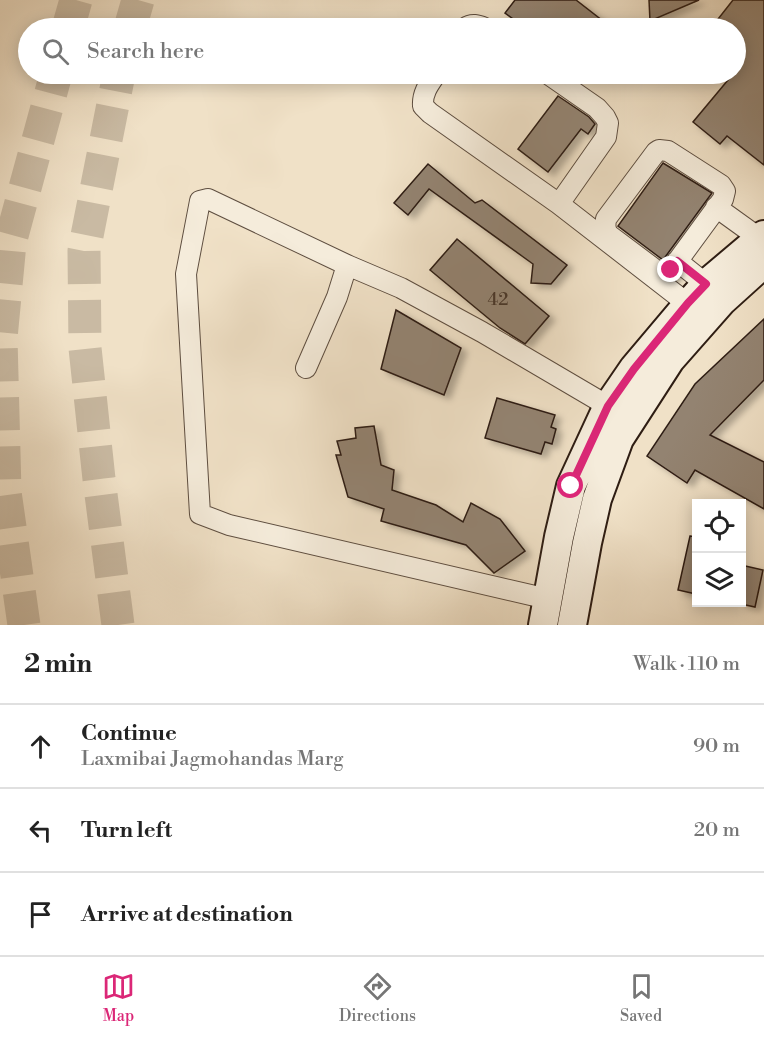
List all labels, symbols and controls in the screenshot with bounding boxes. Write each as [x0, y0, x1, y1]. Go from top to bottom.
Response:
search box [18, 18, 746, 84]
icon: search [39, 35, 72, 68]
text: Search here [87, 38, 204, 65]
route end [657, 256, 683, 282]
house number: 42 [488, 288, 508, 311]
route start [557, 472, 583, 498]
map controls [692, 499, 746, 607]
button: locate [692, 499, 746, 553]
button: layers [692, 553, 746, 607]
text: 2 min [24, 648, 92, 680]
text: Walk · 110 m [633, 652, 740, 677]
text: Continue [81, 720, 177, 747]
icon: ahead [24, 730, 57, 763]
text: 90 m [693, 734, 740, 759]
text: Laxmibai Jagmohandas Marg [81, 747, 344, 772]
icon: left [24, 814, 57, 847]
text: Turn left [81, 817, 172, 844]
text: 20 m [694, 818, 740, 843]
icon: arrive [24, 898, 57, 931]
text: Arrive at destination [81, 901, 293, 928]
tab: Map [102, 970, 135, 1026]
tab: Directions [339, 970, 416, 1026]
tab: Saved [620, 970, 662, 1026]

